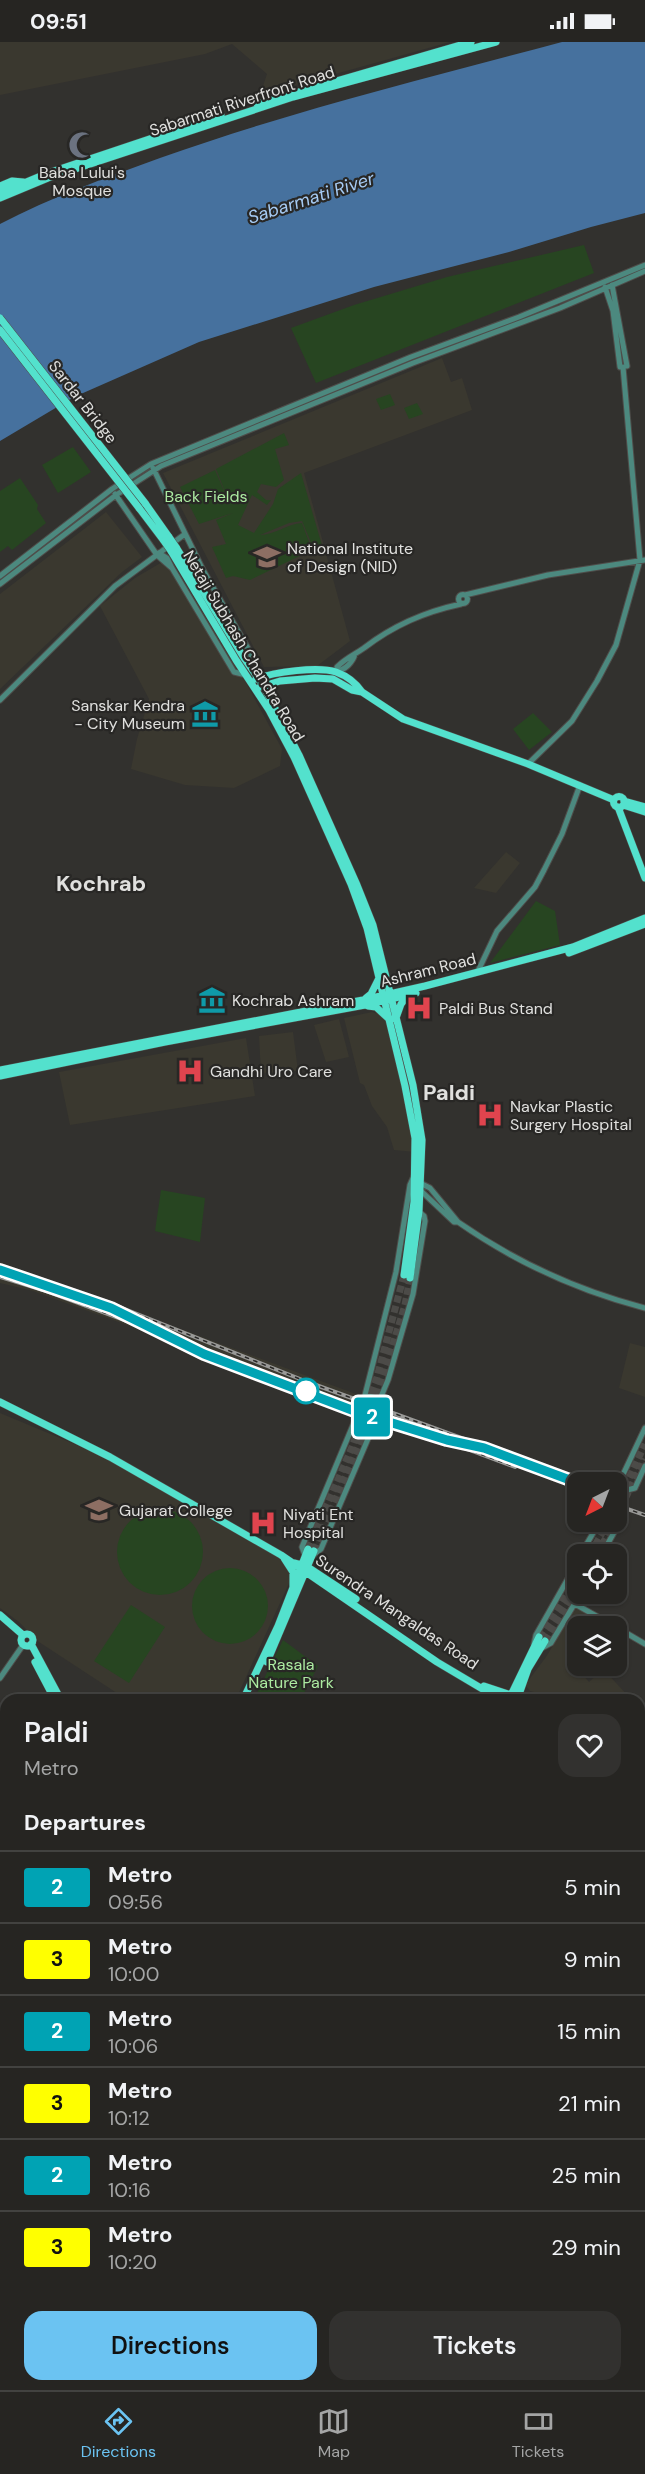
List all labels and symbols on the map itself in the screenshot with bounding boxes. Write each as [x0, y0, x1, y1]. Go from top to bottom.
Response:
street label: Sabarmati Riverfront Road [147, 61, 337, 141]
mosque icon: Baba Lului's Mosque [67, 130, 97, 160]
place label: Baba Lului's Mosque [39, 162, 125, 201]
water label: Sabarmati River [245, 166, 379, 230]
street label: Sardar Bridge [44, 356, 122, 448]
park label: Back Fields [165, 486, 247, 507]
place label: National Institute of Design (NID) [287, 538, 413, 577]
school or university icon: National Institute of Design (NID) [252, 542, 282, 572]
street label: Netaji Subhash Chandra Road [178, 547, 310, 745]
place label: Sanskar Kendra - City Museum [71, 695, 185, 734]
museum icon: Sanskar Kendra - City Museum [190, 699, 220, 729]
district label: Kochrab [56, 869, 146, 898]
street label: Ashram Road [378, 948, 478, 992]
museum icon: Kochrab Ashram [197, 985, 227, 1015]
place label: Kochrab Ashram [232, 990, 354, 1011]
hospital icon: Paldi Bus Stand [404, 993, 434, 1023]
place label: Paldi Bus Stand [439, 998, 553, 1019]
hospital icon: Gandhi Uro Care [175, 1056, 205, 1086]
place label: Gandhi Uro Care [210, 1061, 332, 1082]
district label: Paldi [423, 1078, 475, 1107]
place label: Navkar Plastic Surgery Hospital [510, 1096, 632, 1135]
hospital icon: Navkar Plastic Surgery Hospital [475, 1100, 505, 1130]
unlabelled marker [293, 1378, 319, 1404]
line badge: 2 [352, 1398, 392, 1436]
north arrow [567, 1472, 627, 1532]
school or university icon: Gujarat College [84, 1495, 114, 1525]
place label: Gujarat College [119, 1500, 233, 1521]
place label: Niyati Ent Hospital [283, 1504, 354, 1543]
hospital icon: Niyati Ent Hospital [248, 1508, 278, 1538]
street label: Surendra Mangaldas Road [312, 1550, 482, 1674]
park label: Rasala Nature Park [248, 1654, 334, 1693]

